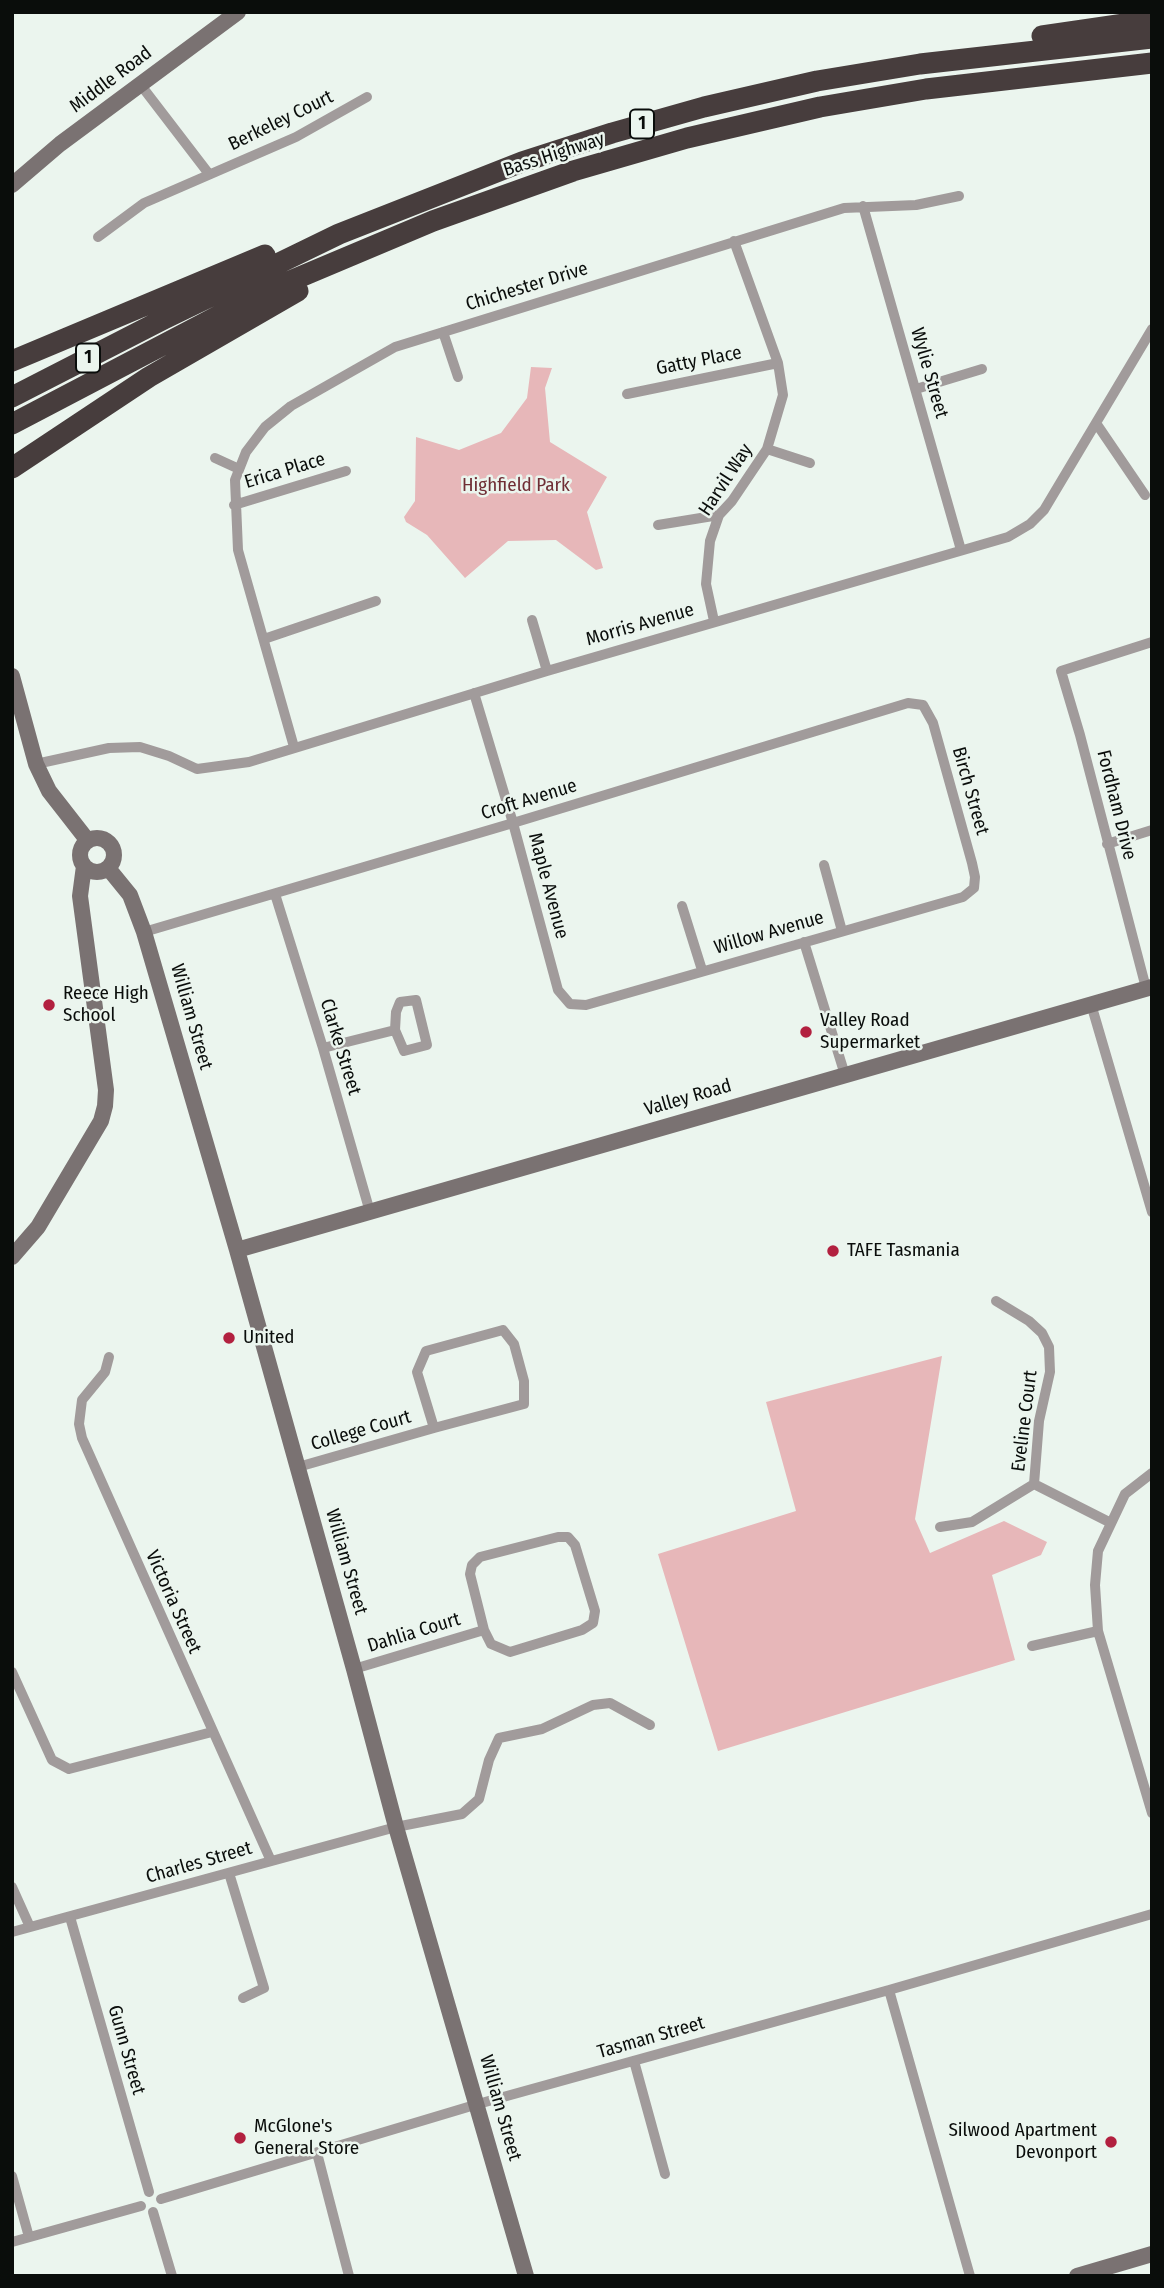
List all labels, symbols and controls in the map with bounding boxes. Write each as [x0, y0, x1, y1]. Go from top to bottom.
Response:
street label: Middle Road [65, 42, 157, 118]
street label: Berkeley Court [225, 86, 337, 156]
road number: 1 [630, 110, 654, 139]
street label: Bass Highway [501, 128, 607, 182]
street label: Chichester Drive [463, 258, 591, 316]
street label: Wylie Street [905, 325, 953, 421]
street label: Gatty Place [654, 342, 744, 380]
road number: 1 [76, 344, 100, 372]
street label: Harvil Way [694, 440, 758, 520]
street label: Erica Place [242, 448, 328, 494]
park label: Highfield Park [462, 475, 570, 497]
street label: Morris Avenue [583, 599, 697, 651]
street label: Birch Street [947, 744, 993, 838]
street label: Fordham Drive [1091, 748, 1141, 862]
street label: Croft Avenue [478, 775, 580, 825]
street label: Maple Avenue [523, 831, 573, 941]
street label: Willow Avenue [712, 906, 826, 960]
street label: William Street [165, 961, 217, 1073]
place label: Reece High School [63, 983, 149, 1027]
street label: Clarke Street [315, 996, 365, 1098]
marker: Reece High School [41, 997, 57, 1013]
place label: Valley Road Supermarket [820, 1010, 920, 1054]
marker: Valley Road Supermarket [798, 1024, 814, 1040]
street label: Valley Road [642, 1075, 734, 1121]
place label: TAFE Tasmania [847, 1240, 960, 1262]
marker: TAFE Tasmania [825, 1243, 841, 1259]
place label: United [243, 1327, 294, 1349]
marker: United [221, 1330, 237, 1346]
street label: Eveline Court [1007, 1369, 1043, 1473]
street label: College Court [308, 1406, 414, 1456]
street label: William Street [320, 1506, 372, 1618]
street label: Victoria Street [140, 1547, 206, 1657]
street label: Dahlia Court [365, 1608, 463, 1658]
street label: Charles Street [143, 1837, 255, 1889]
street label: Gunn Street [102, 2003, 150, 2097]
street label: Tasman Street [595, 2012, 707, 2064]
street label: William Street [474, 2052, 526, 2164]
place label: McGlone's General Store [254, 2116, 359, 2160]
place label: Silwood Apartment Devonport [948, 2120, 1097, 2164]
marker: McGlone's General Store [232, 2130, 248, 2146]
marker: Silwood Apartment Devonport [1103, 2134, 1119, 2150]

